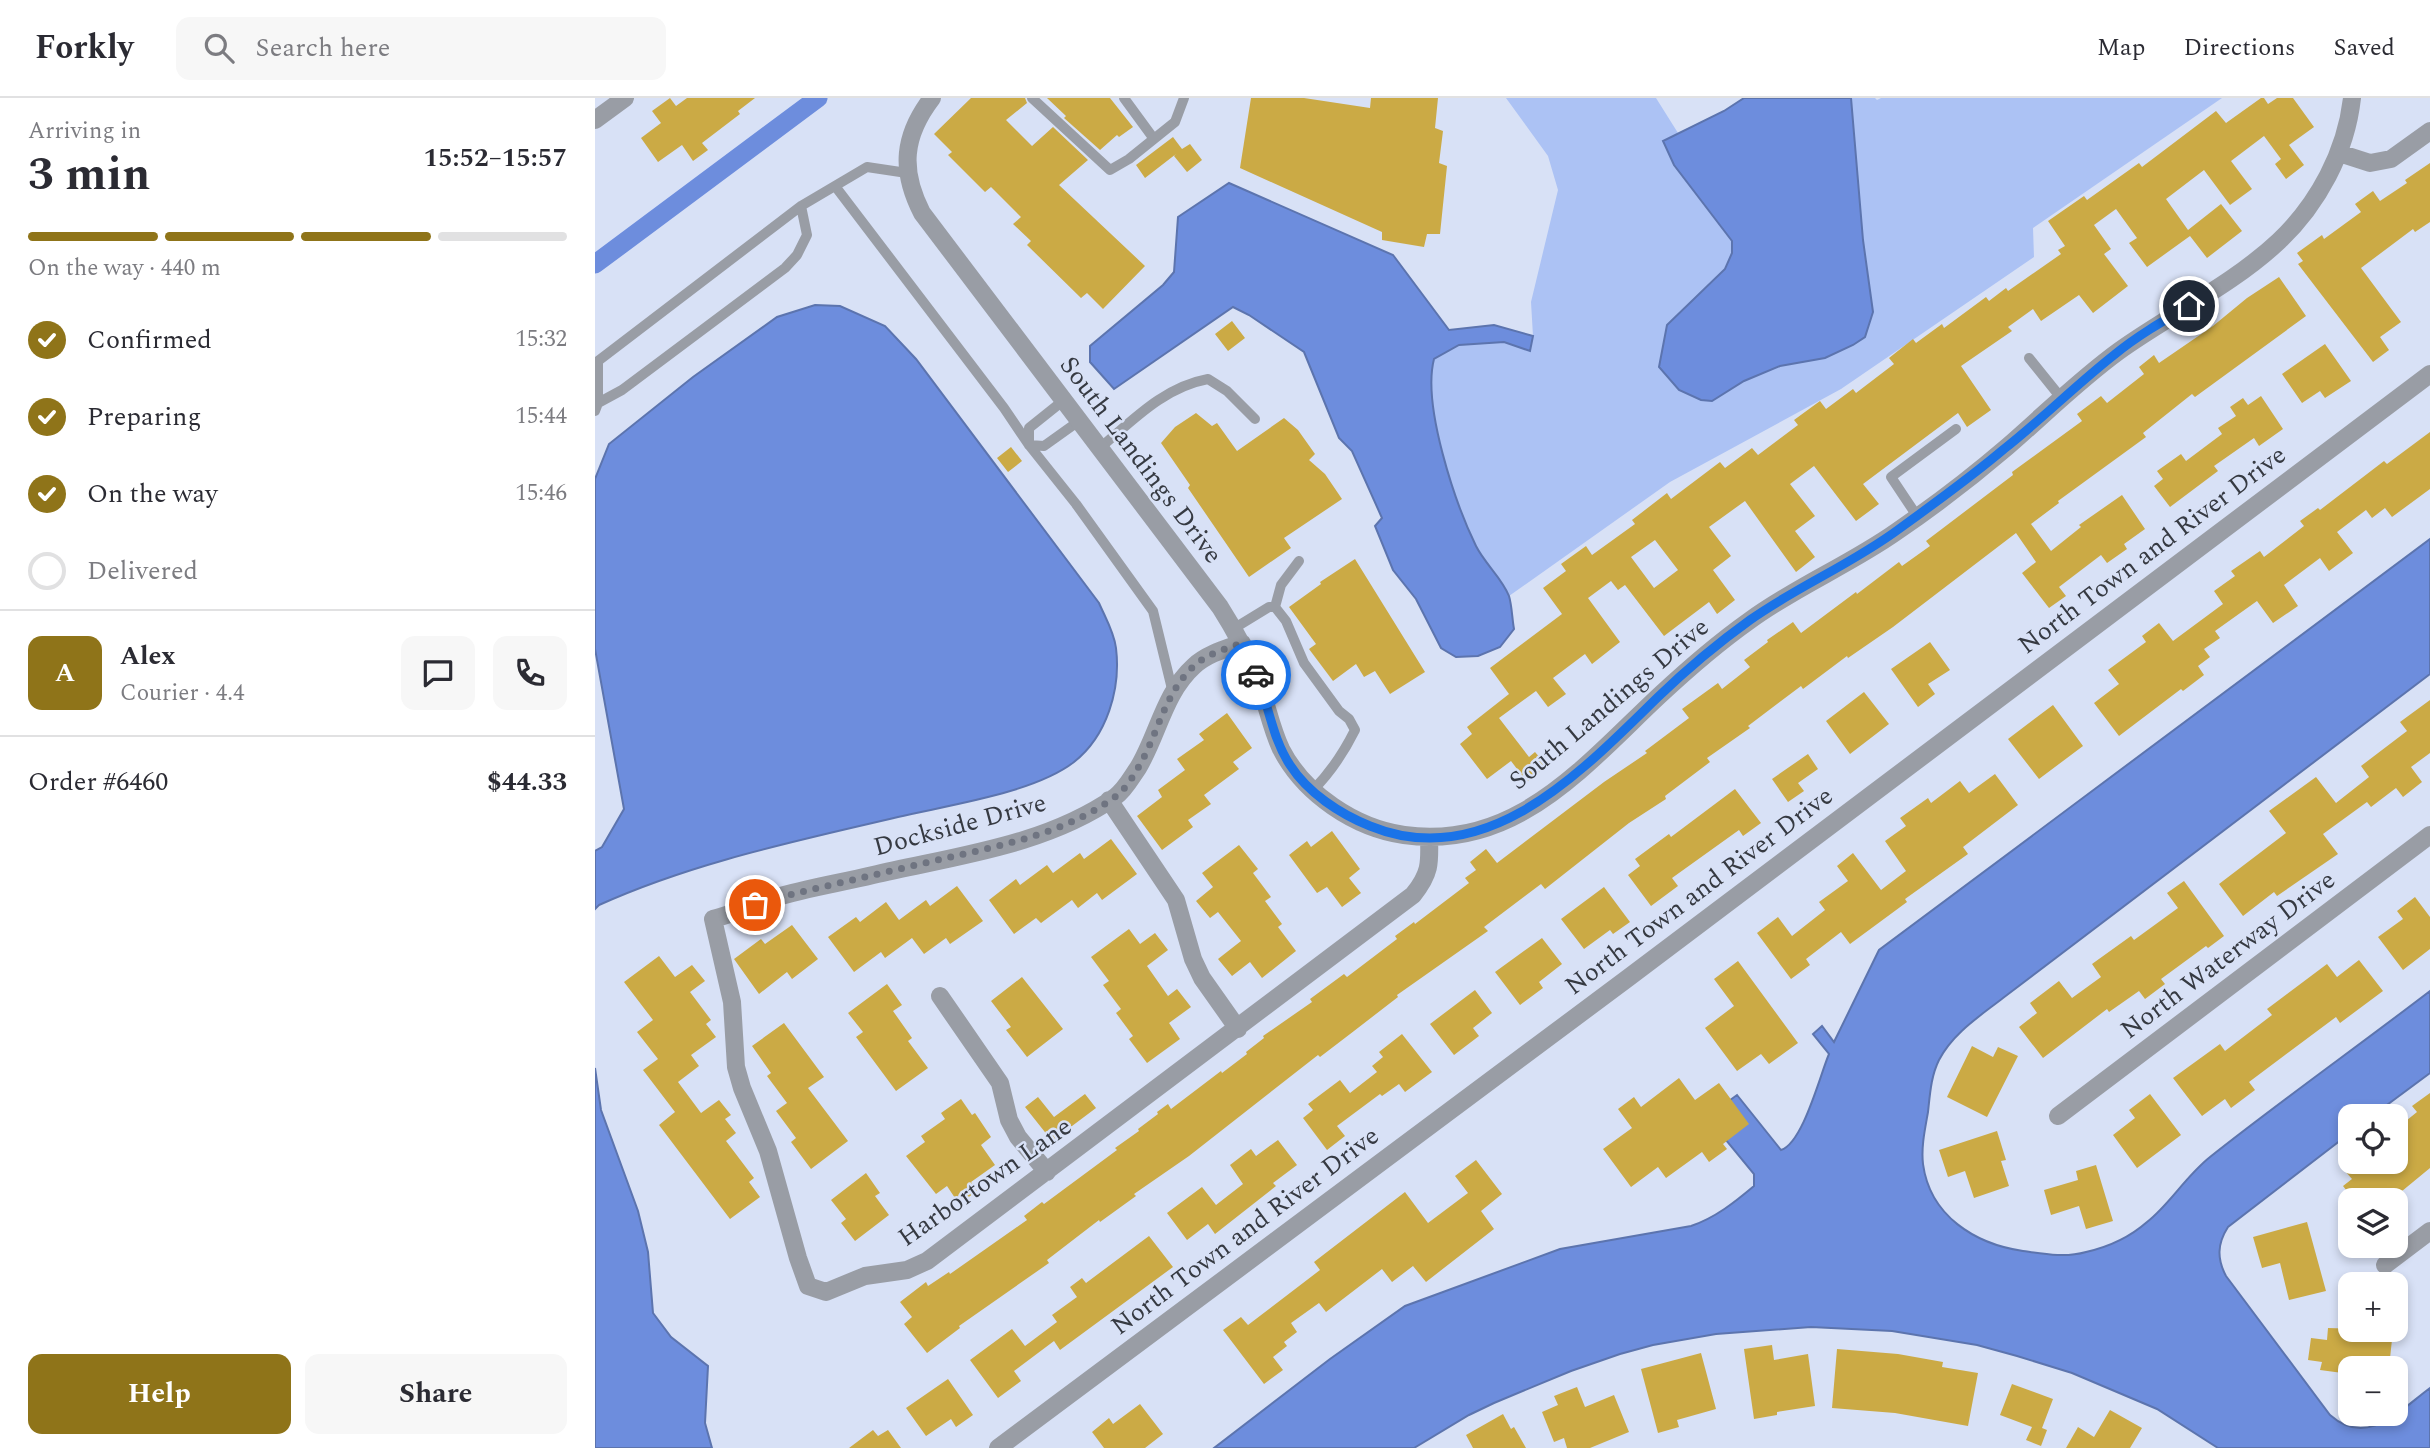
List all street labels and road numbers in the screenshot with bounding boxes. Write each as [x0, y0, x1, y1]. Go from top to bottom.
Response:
street label: South Landings Drive [1049, 348, 1233, 572]
street label: North Town and River Drive [2009, 436, 2295, 664]
street label: South Landings Drive [1500, 608, 1718, 800]
street label: North Town and River Drive [1556, 777, 1842, 1005]
street label: Dockside Drive [869, 783, 1051, 867]
street label: North Waterway Drive [2112, 861, 2344, 1049]
street label: Harbortown Lane [890, 1107, 1080, 1257]
street label: North Town and River Drive [1102, 1117, 1388, 1345]

